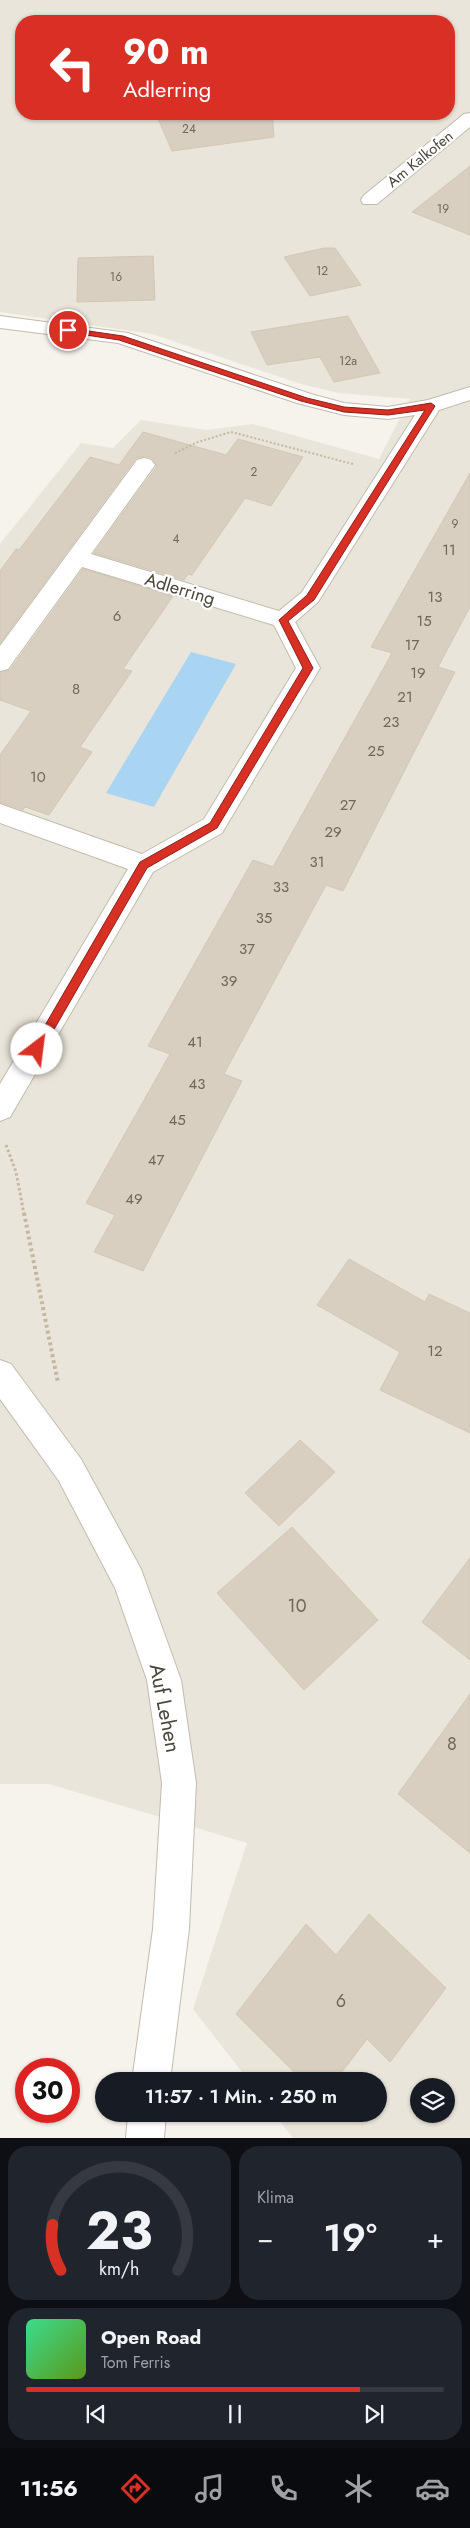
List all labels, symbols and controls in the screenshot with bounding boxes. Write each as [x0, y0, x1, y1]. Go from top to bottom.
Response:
text: 90 m [123, 27, 209, 77]
icon: left [40, 35, 105, 100]
text: Adlerring [123, 73, 211, 105]
house number: 24 [182, 120, 196, 138]
street label: Am Kalkofen [382, 125, 458, 193]
house number: 19 [437, 200, 449, 218]
house number: 12 [316, 262, 328, 280]
house number: 16 [110, 268, 122, 286]
pin [47, 309, 89, 351]
icon: arrive [54, 316, 82, 344]
house number: 12a [339, 352, 357, 370]
house number: 2 [251, 463, 258, 481]
house number: 9 [452, 515, 459, 533]
house number: 4 [173, 530, 180, 548]
house number: 11 [442, 539, 456, 561]
street label: Adlerring [142, 566, 218, 612]
house number: 13 [428, 586, 442, 608]
house number: 6 [113, 605, 121, 627]
house number: 15 [416, 610, 432, 632]
house number: 17 [405, 634, 419, 656]
house number: 19 [410, 662, 426, 684]
house number: 8 [72, 678, 80, 700]
house number: 21 [397, 686, 413, 708]
house number: 23 [383, 711, 399, 733]
house number: 25 [368, 740, 385, 762]
house number: 10 [30, 766, 46, 788]
house number: 27 [340, 794, 356, 816]
house number: 29 [324, 821, 342, 843]
house number: 31 [310, 851, 324, 873]
house number: 33 [273, 876, 289, 898]
house number: 35 [256, 907, 272, 929]
house number: 37 [239, 938, 255, 960]
house number: 39 [221, 970, 237, 992]
position arrow [10, 1022, 62, 1074]
house number: 41 [187, 1031, 203, 1053]
house number: 43 [189, 1073, 205, 1095]
house number: 45 [168, 1109, 186, 1131]
house number: 47 [148, 1149, 164, 1171]
house number: 49 [125, 1188, 143, 1210]
house number: 12 [427, 1340, 443, 1362]
house number: 10 [288, 1593, 307, 1619]
street label: Auf Lehen [142, 1661, 188, 1755]
house number: 8 [447, 1731, 457, 1757]
house number: 6 [336, 1988, 346, 2014]
speed limit sign: 30 [15, 2058, 80, 2123]
map controls [410, 2078, 455, 2123]
button: layers [410, 2078, 455, 2123]
text: 11:57 · 1 Min. · 250 m [145, 2083, 337, 2110]
text: Klima [257, 2186, 294, 2209]
text: 23 [86, 2193, 153, 2269]
text: 19° [323, 2210, 377, 2265]
text: − [257, 2218, 274, 2259]
text: + [427, 2218, 444, 2259]
text: km/h [99, 2256, 140, 2282]
text: Open Road [101, 2324, 201, 2351]
text: Tom Ferris [101, 2351, 170, 2374]
icon: previous [82, 2400, 110, 2428]
icon: pause [221, 2400, 249, 2428]
icon: next [360, 2400, 388, 2428]
icon: directions [118, 2471, 153, 2506]
icon: music [192, 2471, 227, 2506]
icon: phone [266, 2471, 301, 2506]
icon: climate [341, 2471, 376, 2506]
icon: car [415, 2471, 450, 2506]
text: 11:56 [20, 2472, 78, 2504]

